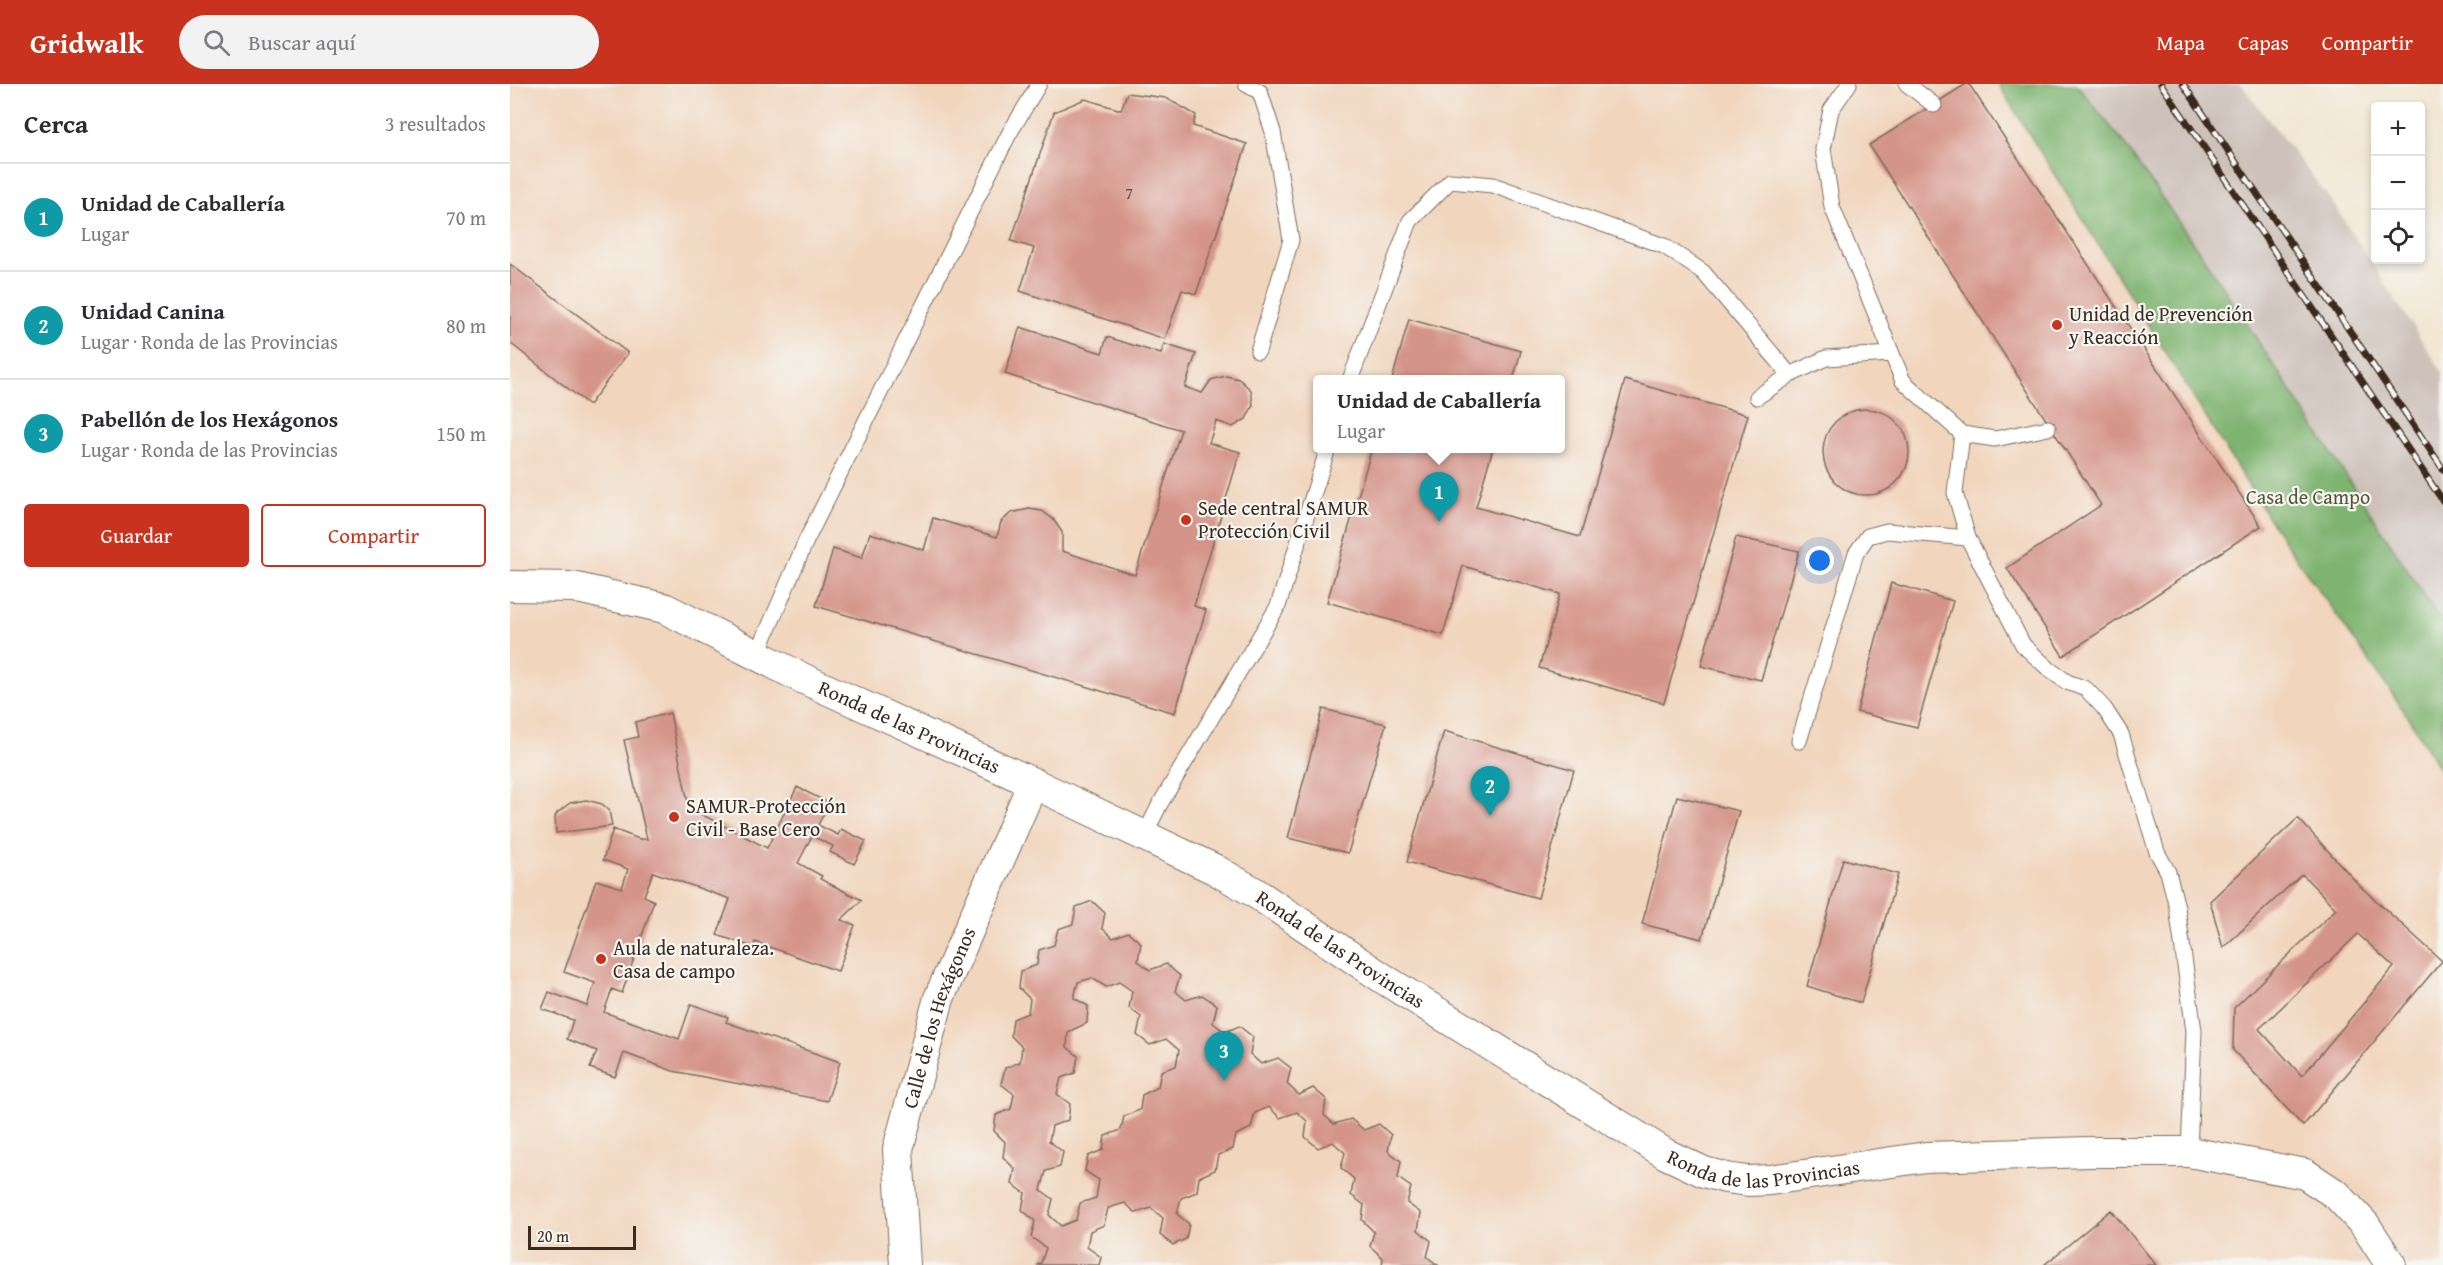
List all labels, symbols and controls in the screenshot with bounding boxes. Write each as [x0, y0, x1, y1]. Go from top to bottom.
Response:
search box [179, 15, 599, 69]
text: Gridwalk [30, 22, 143, 63]
icon: search [200, 26, 233, 59]
text: Buscar aquí [248, 26, 356, 58]
text: Mapa [2156, 27, 2205, 58]
text: Capas [2238, 27, 2289, 58]
text: Compartir [2322, 27, 2413, 58]
map controls [2371, 102, 2425, 264]
button: + [2371, 102, 2425, 156]
text: Cerca [24, 104, 88, 143]
text: 3 resultados [385, 109, 486, 138]
button: − [2371, 156, 2425, 210]
house number: 7 [1125, 181, 1133, 205]
text: Unidad de Caballería [81, 187, 285, 219]
text: 1 [38, 203, 49, 232]
text: 70 m [446, 203, 486, 232]
button: locate [2371, 210, 2425, 264]
text: Lugar [81, 219, 129, 248]
text: Unidad Canina [81, 295, 225, 327]
place label: Unidad de Prevención y Reacción [2068, 299, 2253, 351]
text: 2 [38, 311, 49, 340]
text: 80 m [446, 311, 486, 340]
marker: Unidad de Prevención y Reacción [2050, 318, 2064, 332]
text: Lugar · Ronda de las Provincias [81, 327, 338, 356]
popup [1313, 375, 1565, 453]
text: Unidad de Caballería [1337, 384, 1541, 416]
text: Pabellón de los Hexágonos [81, 403, 338, 435]
text: Lugar [1337, 416, 1385, 445]
text: 3 [38, 419, 49, 448]
text: 150 m [436, 419, 486, 448]
text: Lugar · Ronda de las Provincias [81, 435, 338, 464]
pin: 1 [1420, 472, 1458, 522]
park label: Casa de Campo [2246, 482, 2370, 511]
place label: Sede central SAMUR Protección Civil [1198, 493, 1369, 545]
button: Guardar [24, 504, 249, 567]
button: Compartir [261, 504, 486, 567]
marker: Sede central SAMUR Protección Civil [1179, 513, 1193, 527]
your location [1805, 546, 1834, 575]
street label: Ronda de las Provincias [814, 672, 1005, 780]
pin: 2 [1470, 766, 1510, 816]
place label: SAMUR-Protección Civil - Base Cero [686, 791, 846, 843]
marker: SAMUR-Protección Civil - Base Cero [667, 810, 681, 824]
street label: Ronda de las Provincias [1251, 882, 1431, 1015]
street label: Calle de los Hexágonos [895, 922, 982, 1111]
place label: Aula de naturaleza. Casa de campo [613, 933, 774, 985]
marker: Aula de naturaleza. Casa de campo [594, 952, 608, 966]
pin: 3 [1204, 1032, 1244, 1081]
street label: Ronda de las Provincias [1663, 1142, 1862, 1195]
scale bar [528, 1223, 636, 1250]
text: 20 m [537, 1224, 569, 1248]

